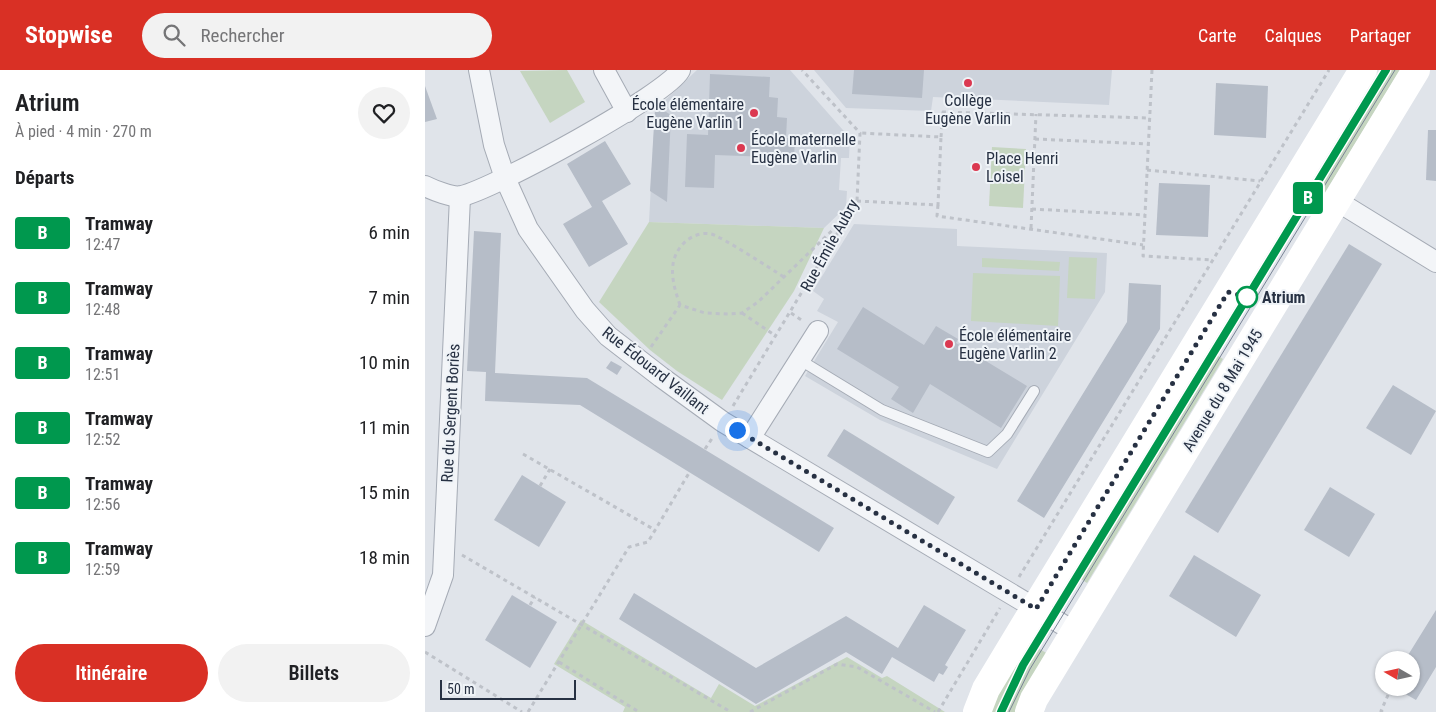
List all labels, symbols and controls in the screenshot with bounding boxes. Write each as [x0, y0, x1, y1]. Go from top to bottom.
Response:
search box [142, 13, 492, 58]
text: Stopwise [25, 21, 112, 49]
icon: search [160, 21, 188, 49]
text: Rechercher [200, 24, 285, 47]
text: Carte [1198, 25, 1237, 46]
text: Calques [1265, 25, 1322, 46]
text: Partager [1350, 25, 1411, 46]
marker: Collège Eugène Varlin [962, 77, 974, 89]
button: heart [358, 87, 410, 139]
text: Atrium [15, 89, 80, 117]
place label: Collège Eugène Varlin [925, 91, 1011, 128]
place label: École élémentaire Eugène Varlin 1 [632, 95, 744, 132]
marker: École élémentaire Eugène Varlin 1 [748, 107, 760, 119]
text: À pied · 4 min · 270 m [15, 122, 152, 141]
place label: École maternelle Eugène Varlin [751, 130, 856, 167]
marker: École maternelle Eugène Varlin [735, 142, 747, 154]
place label: Place Henri Loisel [986, 149, 1058, 186]
marker: Place Henri Loisel [970, 161, 982, 173]
text: Départs [15, 166, 74, 189]
line badge: B [1292, 182, 1324, 214]
text: B [1303, 187, 1313, 208]
street label: Rue Émile Aubry [796, 196, 863, 295]
text: Tramway [85, 212, 153, 235]
text: 6 min [368, 221, 410, 244]
text: B [37, 222, 48, 243]
text: 12:47 [85, 235, 120, 254]
text: Tramway [85, 277, 153, 300]
text: 7 min [368, 286, 410, 309]
marker: Atrium [1236, 286, 1258, 308]
text: B [37, 287, 48, 308]
place label: Atrium [1262, 288, 1306, 307]
text: 12:48 [85, 300, 120, 319]
street label: Rue Édouard Vaillant [598, 323, 713, 418]
place label: École élémentaire Eugène Varlin 2 [959, 326, 1071, 363]
street label: Avenue du 8 Mai 1945 [1178, 326, 1267, 455]
marker: École élémentaire Eugène Varlin 2 [943, 338, 955, 350]
text: Tramway [85, 342, 153, 365]
street label: Rue du Sergent Boriès [437, 343, 464, 483]
text: 10 min [359, 351, 410, 374]
text: B [37, 352, 48, 373]
text: 12:51 [85, 365, 120, 384]
text: Tramway [85, 407, 153, 430]
text: 11 min [359, 416, 410, 439]
text: B [37, 417, 48, 438]
your location [725, 418, 750, 443]
text: 12:52 [85, 430, 120, 449]
text: Tramway [85, 472, 153, 495]
text: 15 min [359, 481, 410, 504]
text: B [37, 482, 48, 503]
text: 12:56 [85, 495, 120, 514]
text: Tramway [85, 537, 153, 560]
text: 18 min [359, 546, 410, 569]
text: B [37, 547, 48, 568]
text: 12:59 [85, 560, 120, 579]
button: Itinéraire [15, 644, 208, 702]
button: Billets [218, 644, 410, 702]
north arrow [1375, 651, 1420, 696]
map controls [1375, 651, 1420, 696]
scale bar [440, 677, 576, 700]
text: 50 m [447, 681, 475, 697]

